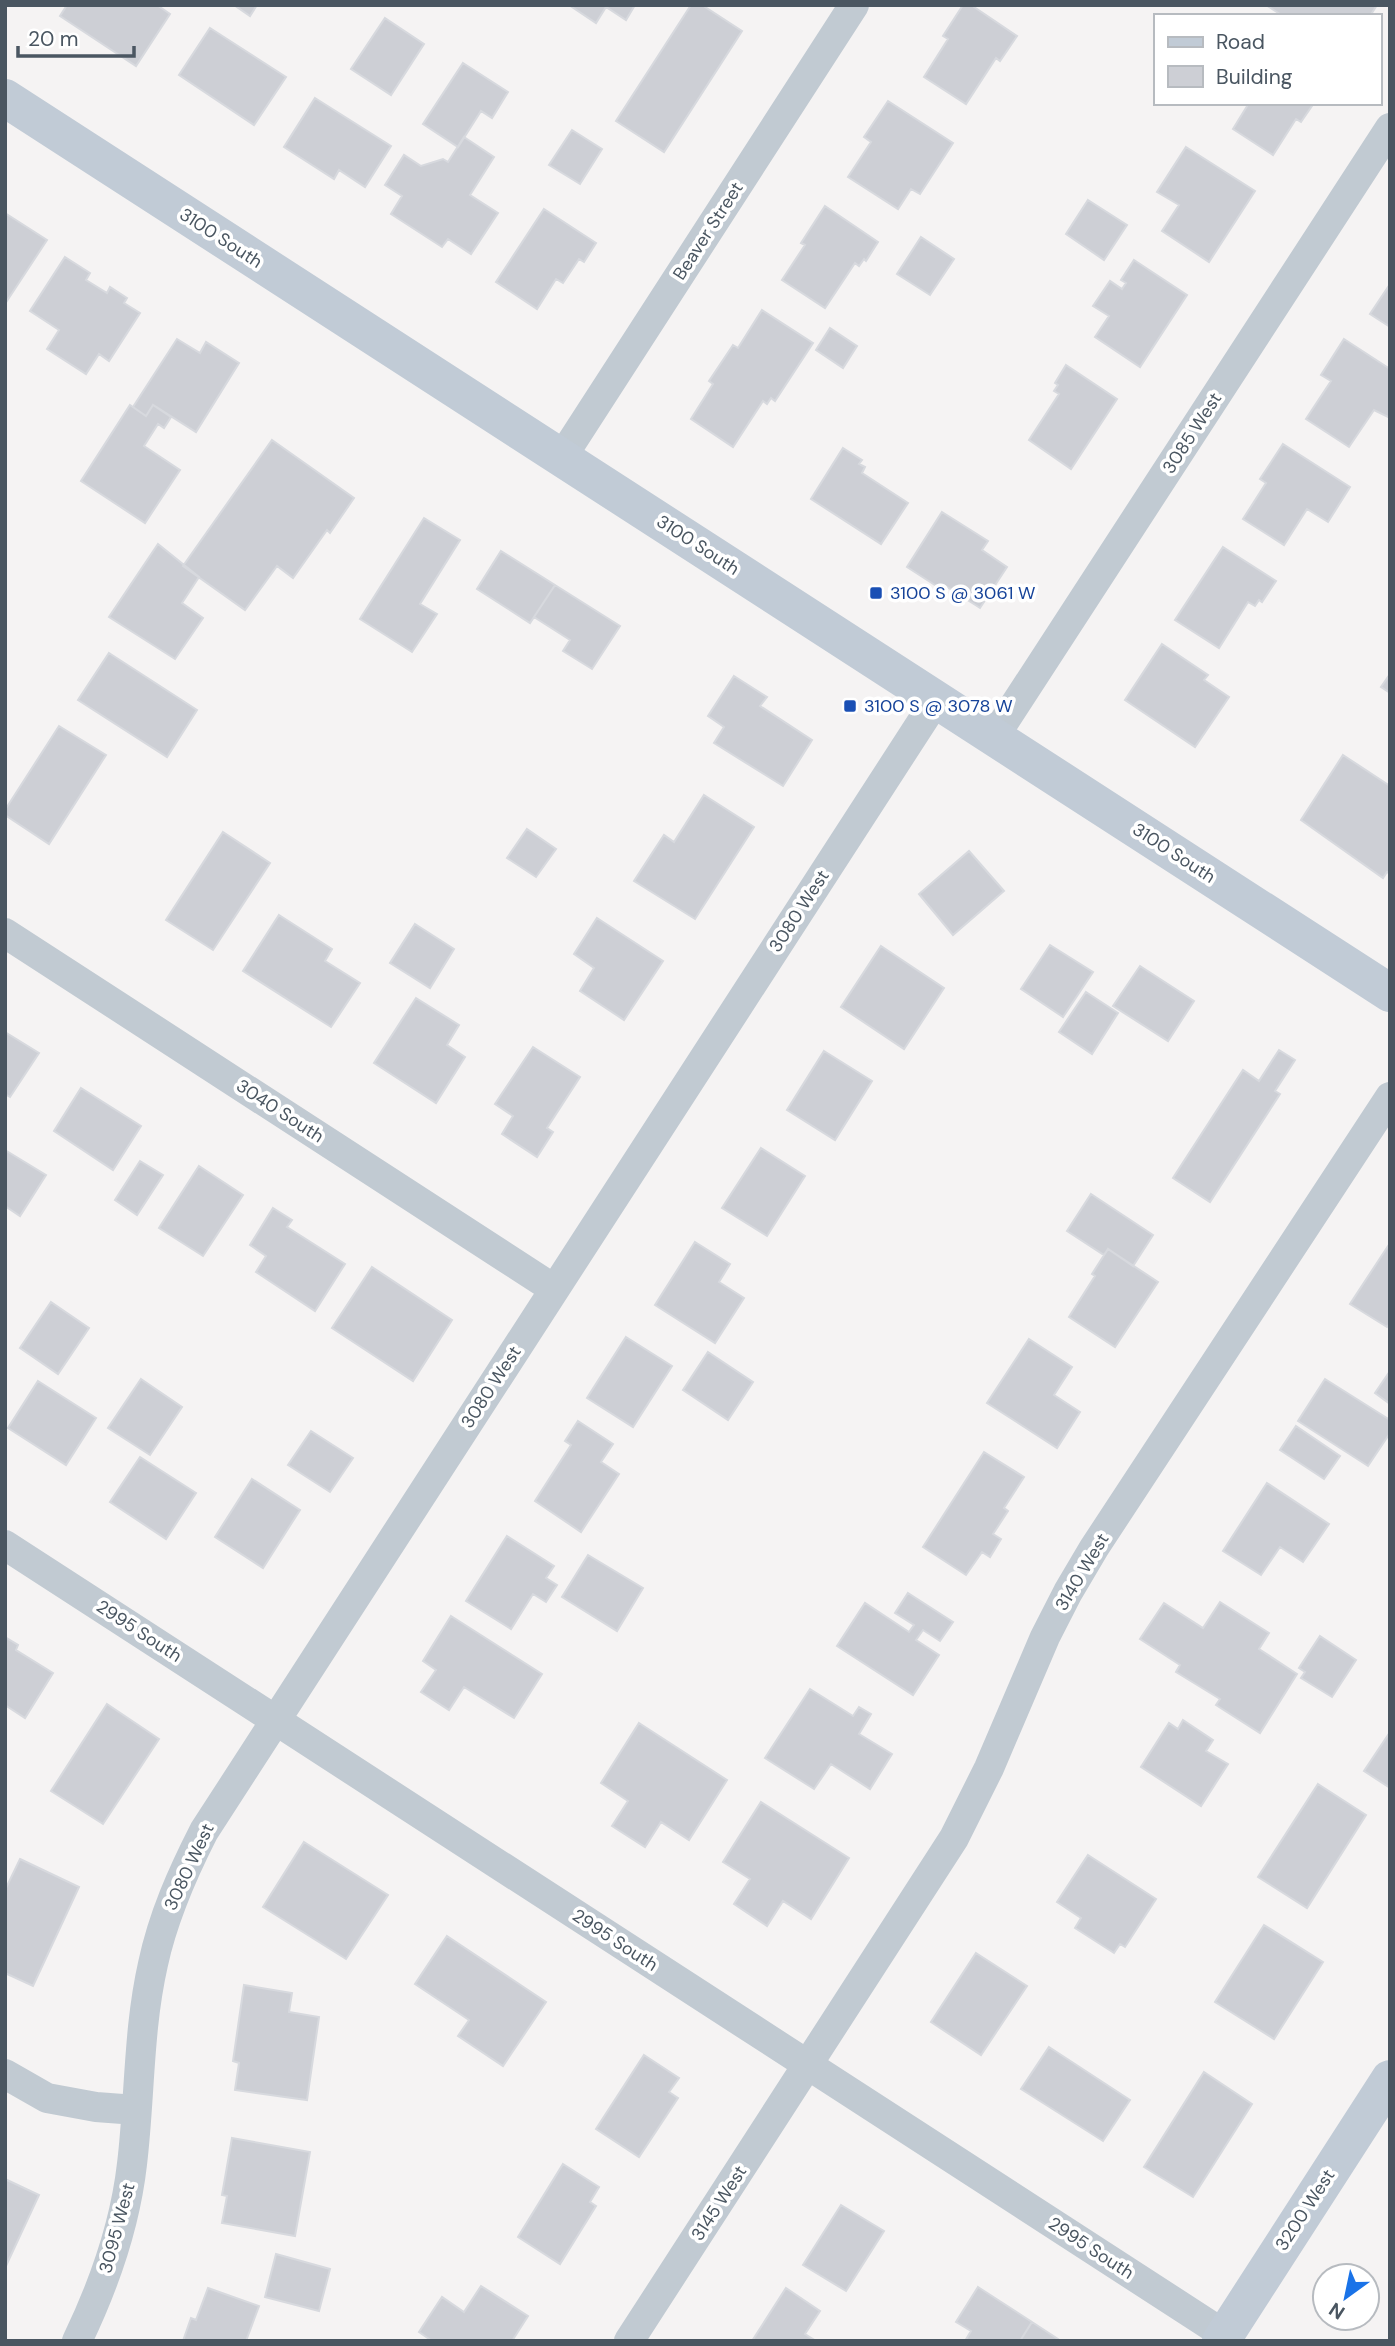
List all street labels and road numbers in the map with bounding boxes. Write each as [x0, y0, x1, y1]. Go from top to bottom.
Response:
street label: Beaver Street [667, 177, 749, 285]
street label: 3100 South [175, 202, 267, 274]
street label: 3085 West [1157, 388, 1227, 478]
street label: 3100 South [652, 509, 744, 581]
street label: 3100 South [1128, 817, 1220, 889]
street label: 3080 West [763, 865, 835, 957]
street label: 3040 South [232, 1074, 328, 1148]
street label: 3080 West [455, 1341, 527, 1433]
street label: 3140 West [1049, 1529, 1115, 1615]
street label: 2995 South [92, 1594, 186, 1668]
street label: 3080 West [158, 1820, 220, 1914]
street label: 2995 South [568, 1903, 662, 1977]
street label: 3145 West [686, 2161, 752, 2245]
street label: 3200 West [1270, 2165, 1340, 2255]
street label: 3095 West [93, 2180, 141, 2276]
street label: 2995 South [1044, 2211, 1138, 2285]

